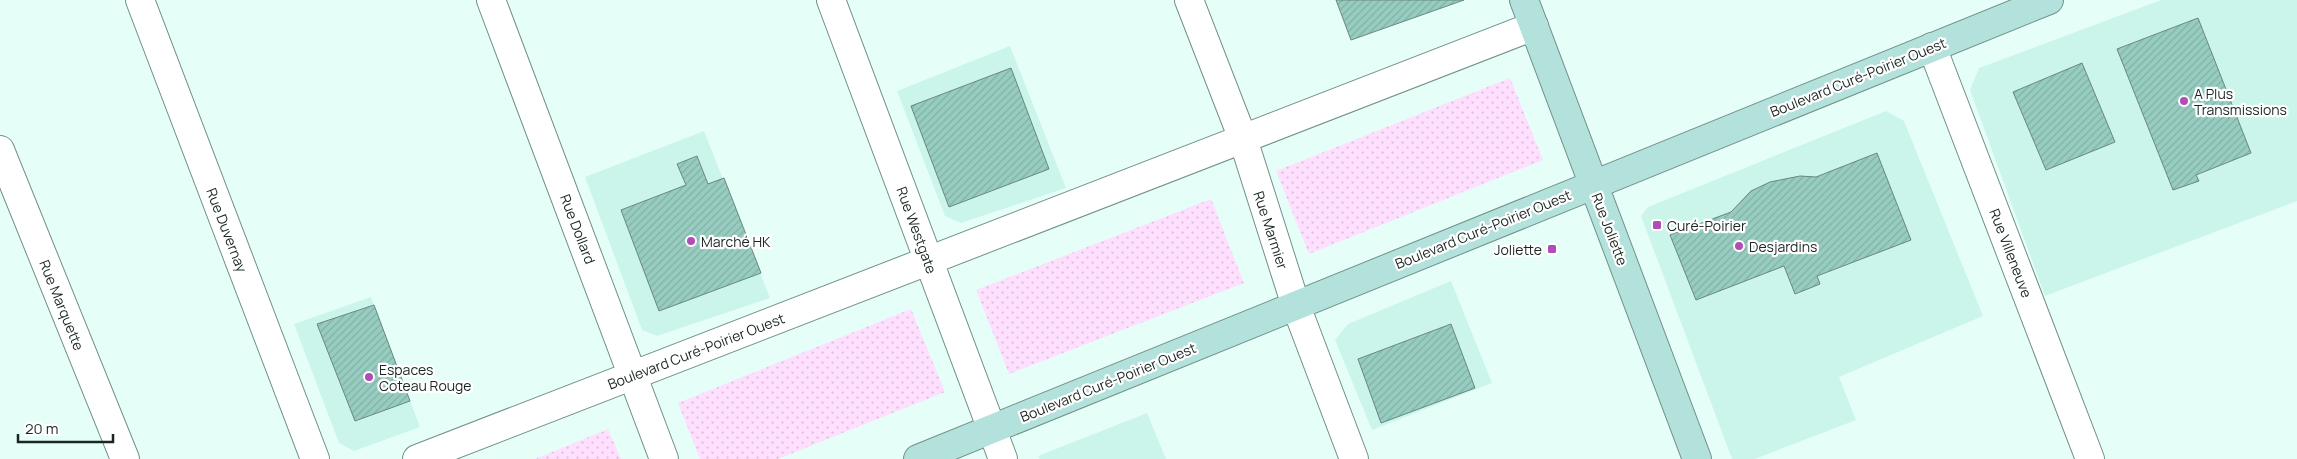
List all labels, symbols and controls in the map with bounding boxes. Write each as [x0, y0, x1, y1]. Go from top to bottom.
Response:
street label: Boulevard Curé-Poirier Ouest [1767, 33, 1949, 121]
place label: A Plus Transmissions [2194, 84, 2287, 119]
marker: A Plus Transmissions [2178, 95, 2190, 107]
street label: Rue Westgate [892, 184, 942, 276]
street label: Rue Duvernay [202, 185, 252, 276]
street label: Boulevard Curé-Poirier Ouest [1392, 185, 1574, 273]
street label: Rue Marmier [1249, 189, 1293, 271]
street label: Rue Joliette [1587, 190, 1633, 268]
street label: Rue Dollard [556, 191, 600, 267]
street label: Rue Villeneuve [1985, 206, 2037, 300]
place label: Curé-Poirier [1667, 216, 1746, 235]
marker: Curé-Poirier [1651, 219, 1663, 231]
place label: Marché HK [701, 232, 771, 251]
marker: Marché HK [685, 235, 697, 247]
place label: Desjardins [1749, 237, 1817, 256]
place label: Joliette [1494, 240, 1542, 259]
marker: Desjardins [1733, 240, 1745, 252]
marker: Joliette [1546, 243, 1558, 255]
street label: Rue Marquette [35, 257, 89, 353]
street label: Boulevard Curé-Poirier Ouest [605, 308, 788, 394]
street label: Boulevard Curé-Poirier Ouest [1017, 338, 1199, 426]
place label: Espaces Coteau Rouge [379, 360, 471, 395]
marker: Espaces Coteau Rouge [363, 371, 375, 383]
scale bar [18, 412, 112, 444]
text: 20 m [25, 418, 58, 439]

